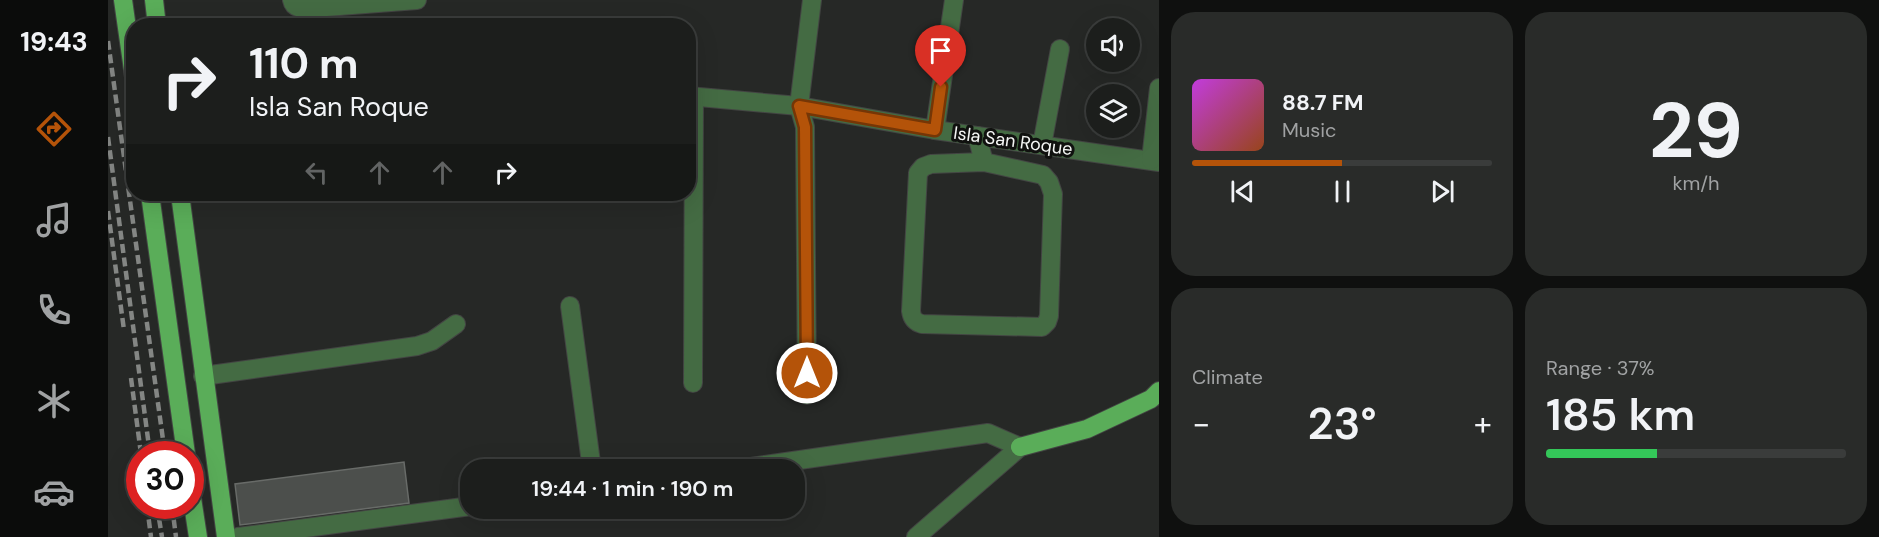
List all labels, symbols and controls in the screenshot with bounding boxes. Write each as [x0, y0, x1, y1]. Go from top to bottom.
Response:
map controls [1086, 18, 1140, 138]
button: sound [1086, 18, 1140, 72]
text: 19:43 [20, 24, 88, 59]
pin [915, 25, 966, 87]
icon: arrive [924, 34, 957, 67]
text: 110 m [249, 36, 359, 91]
icon: right [150, 42, 228, 120]
text: 29 [1649, 80, 1743, 181]
button: layers [1086, 84, 1140, 138]
text: 88.7 FM [1282, 88, 1363, 117]
text: Isla San Roque [249, 89, 429, 124]
icon: directions [33, 108, 75, 150]
text: Music [1282, 117, 1337, 143]
street label: Isla San Roque [952, 121, 1074, 161]
icon: left [300, 156, 333, 189]
icon: ahead [363, 156, 396, 189]
icon: ahead [426, 156, 459, 189]
icon: right [489, 156, 522, 189]
text: km/h [1672, 170, 1720, 196]
icon: previous [1226, 175, 1259, 208]
icon: pause [1326, 175, 1359, 208]
icon: next [1426, 175, 1459, 208]
icon: music [33, 199, 75, 241]
icon: phone [33, 289, 75, 331]
position arrow [775, 341, 839, 405]
text: Range · 37% [1546, 355, 1655, 381]
text: Climate [1192, 364, 1263, 390]
icon: climate [33, 380, 75, 422]
text: 185 km [1546, 385, 1695, 444]
text: 23° [1308, 394, 1377, 453]
text: − [1192, 402, 1210, 445]
text: + [1474, 402, 1492, 445]
speed limit sign: 30 [126, 441, 204, 519]
icon: car [33, 471, 75, 513]
text: 19:44 · 1 min · 190 m [532, 474, 733, 503]

